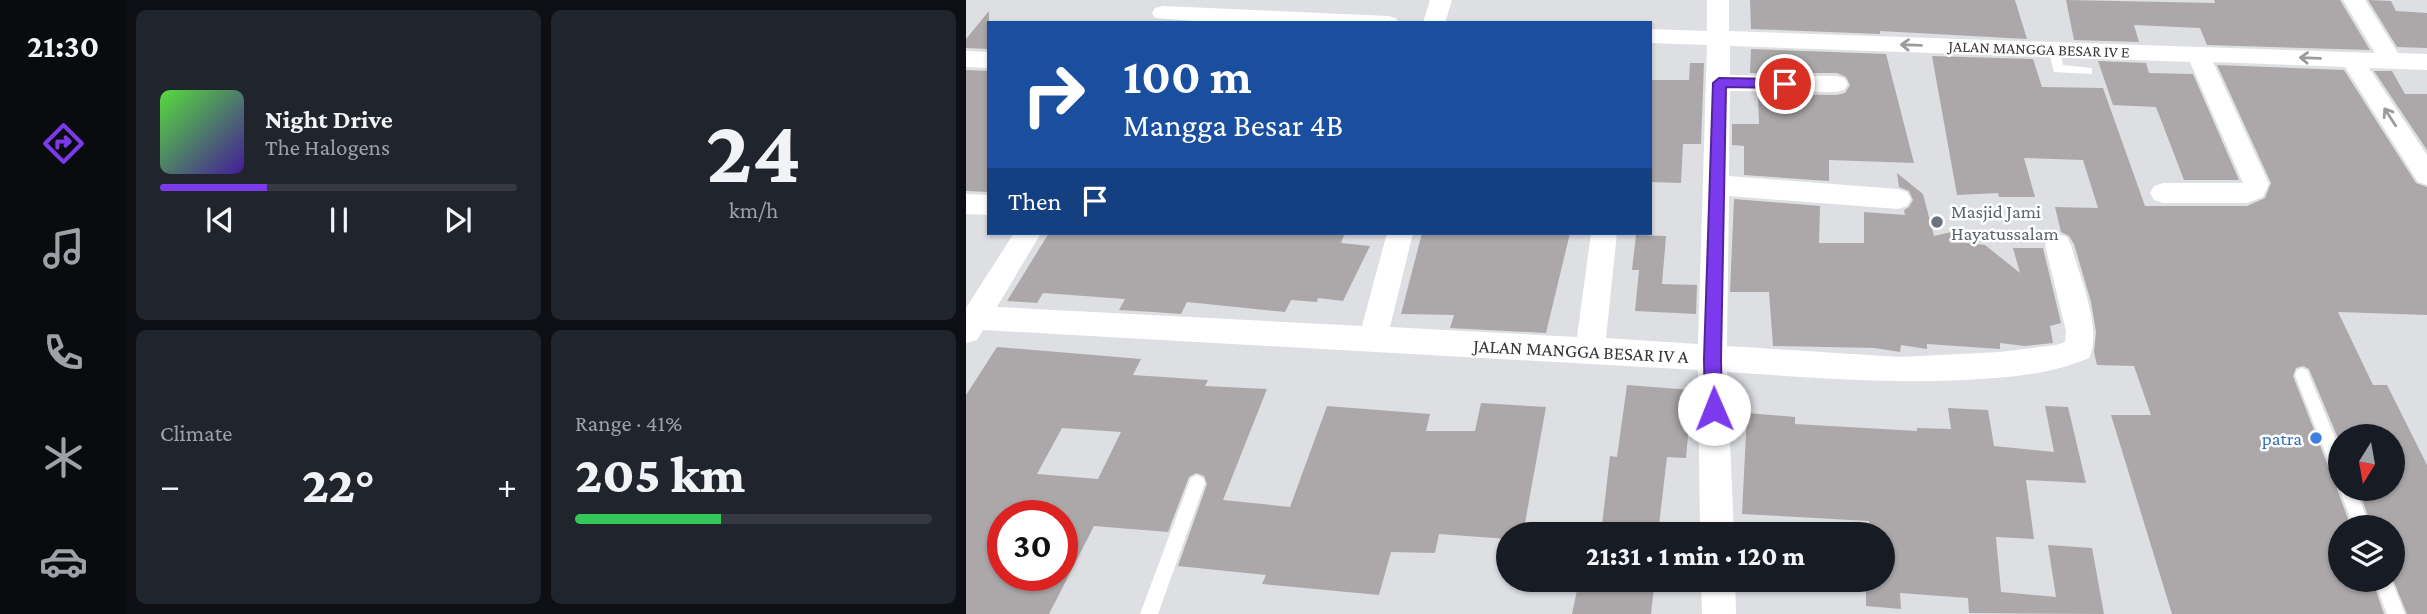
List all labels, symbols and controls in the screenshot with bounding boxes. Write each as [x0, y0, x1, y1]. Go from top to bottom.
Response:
text: 21:30 [27, 28, 99, 64]
street label: JALAN MANGGA BESAR IV E [1946, 37, 2130, 62]
one-way arrow [1900, 38, 1923, 51]
icon: right [1008, 49, 1099, 140]
text: 100 m [1123, 49, 1252, 104]
one-way arrow [2299, 52, 2322, 65]
pin [1755, 54, 1815, 114]
icon: arrive [1766, 65, 1804, 103]
text: 24 [706, 100, 801, 202]
text: Night Drive [265, 105, 393, 134]
text: Mangga Besar 4B [1123, 107, 1343, 143]
one-way arrow [2382, 108, 2396, 128]
icon: directions [39, 119, 88, 168]
text: The Halogens [265, 134, 390, 160]
icon: arrive [1076, 182, 1114, 220]
text: Then [1008, 187, 1062, 216]
text: km/h [729, 197, 778, 223]
icon: previous [201, 201, 239, 239]
icon: pause [320, 201, 358, 239]
icon: next [439, 201, 477, 239]
place label: Masjid Jami Hayatussalam [1951, 201, 2059, 244]
marker: Masjid Jami Hayatussalam [1929, 214, 1945, 230]
icon: music [39, 224, 88, 273]
icon: phone [39, 328, 88, 377]
street label: JALAN MANGGA BESAR IV A [1471, 335, 1689, 367]
position arrow [1677, 372, 1751, 446]
text: Range · 41% [575, 410, 682, 436]
text: Climate [160, 420, 232, 446]
north arrow [2328, 424, 2404, 500]
map controls [2328, 424, 2405, 592]
place label: patra [2262, 428, 2302, 449]
marker: patra [2308, 430, 2324, 446]
icon: climate [39, 433, 88, 482]
text: 205 km [575, 445, 745, 503]
text: 22° [302, 455, 375, 513]
text: − [160, 464, 180, 506]
text: + [497, 464, 517, 506]
speed limit sign: 30 [987, 500, 1078, 591]
button: layers [2328, 515, 2405, 592]
icon: car [39, 537, 88, 586]
text: 21:31 · 1 min · 120 m [1586, 542, 1805, 571]

